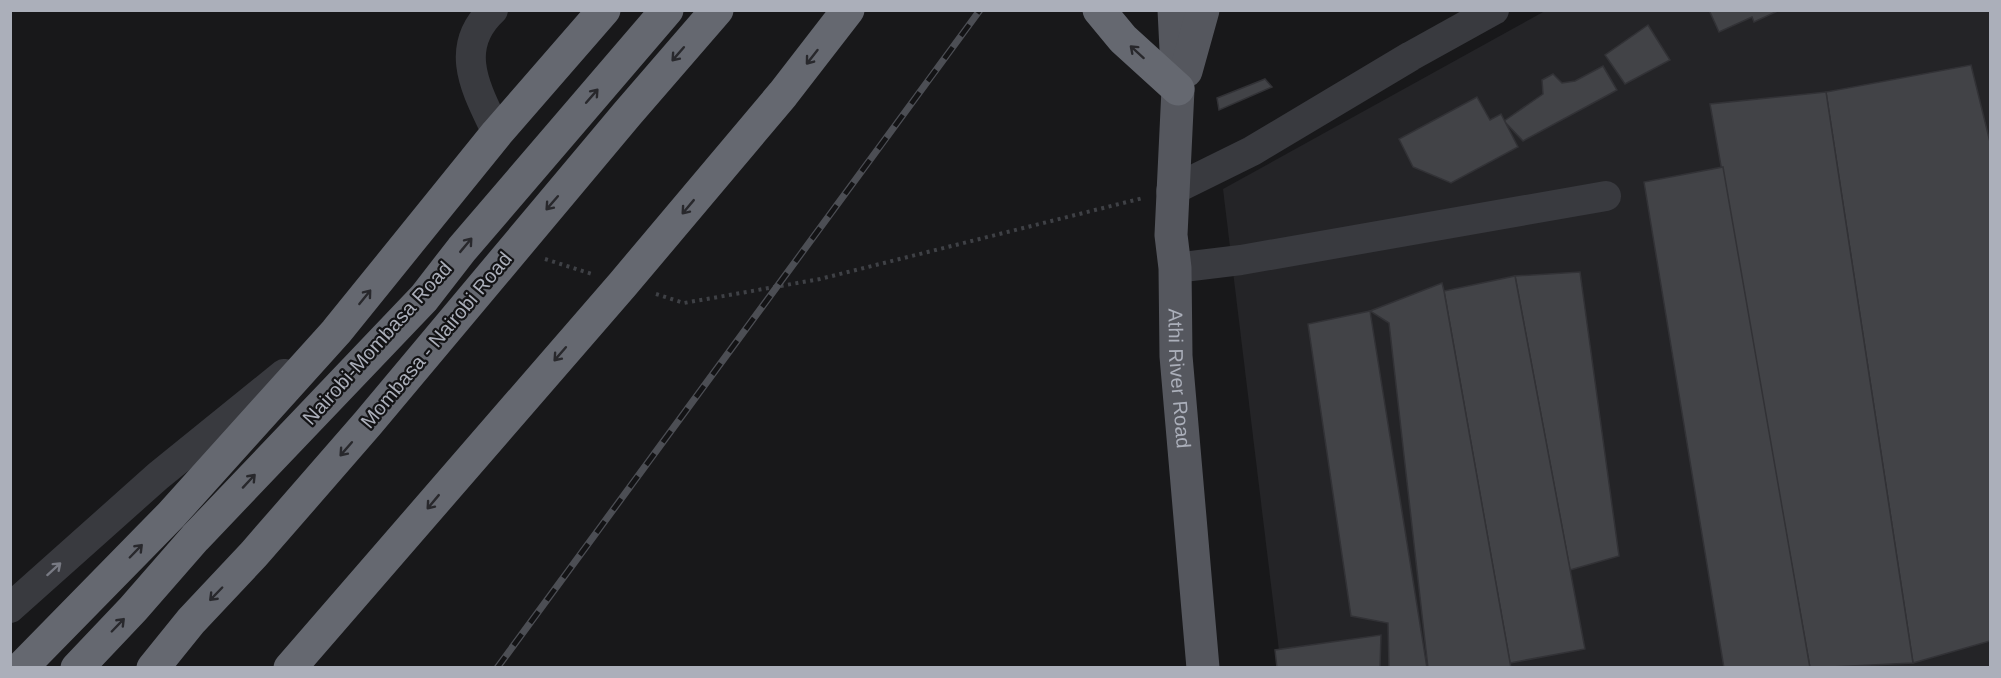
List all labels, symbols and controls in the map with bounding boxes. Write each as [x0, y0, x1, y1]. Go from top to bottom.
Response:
one-way arrow [1130, 45, 1145, 59]
one-way arrow [672, 46, 685, 62]
one-way arrow [805, 48, 818, 64]
one-way arrow [585, 89, 599, 104]
one-way arrow [545, 195, 559, 210]
one-way arrow [681, 199, 694, 215]
one-way arrow [459, 237, 472, 253]
street label: Mombasa - Nairobi Road [356, 248, 516, 432]
street label: Nairobi-Mombasa Road [298, 257, 456, 429]
one-way arrow [358, 289, 371, 305]
street label: Athi River Road [1164, 308, 1195, 449]
one-way arrow [553, 346, 566, 362]
one-way arrow [339, 441, 353, 456]
one-way arrow [241, 474, 255, 489]
one-way arrow [426, 494, 440, 509]
one-way arrow [128, 543, 143, 558]
one-way arrow [46, 562, 61, 576]
one-way arrow [209, 587, 223, 602]
one-way arrow [110, 618, 125, 633]

